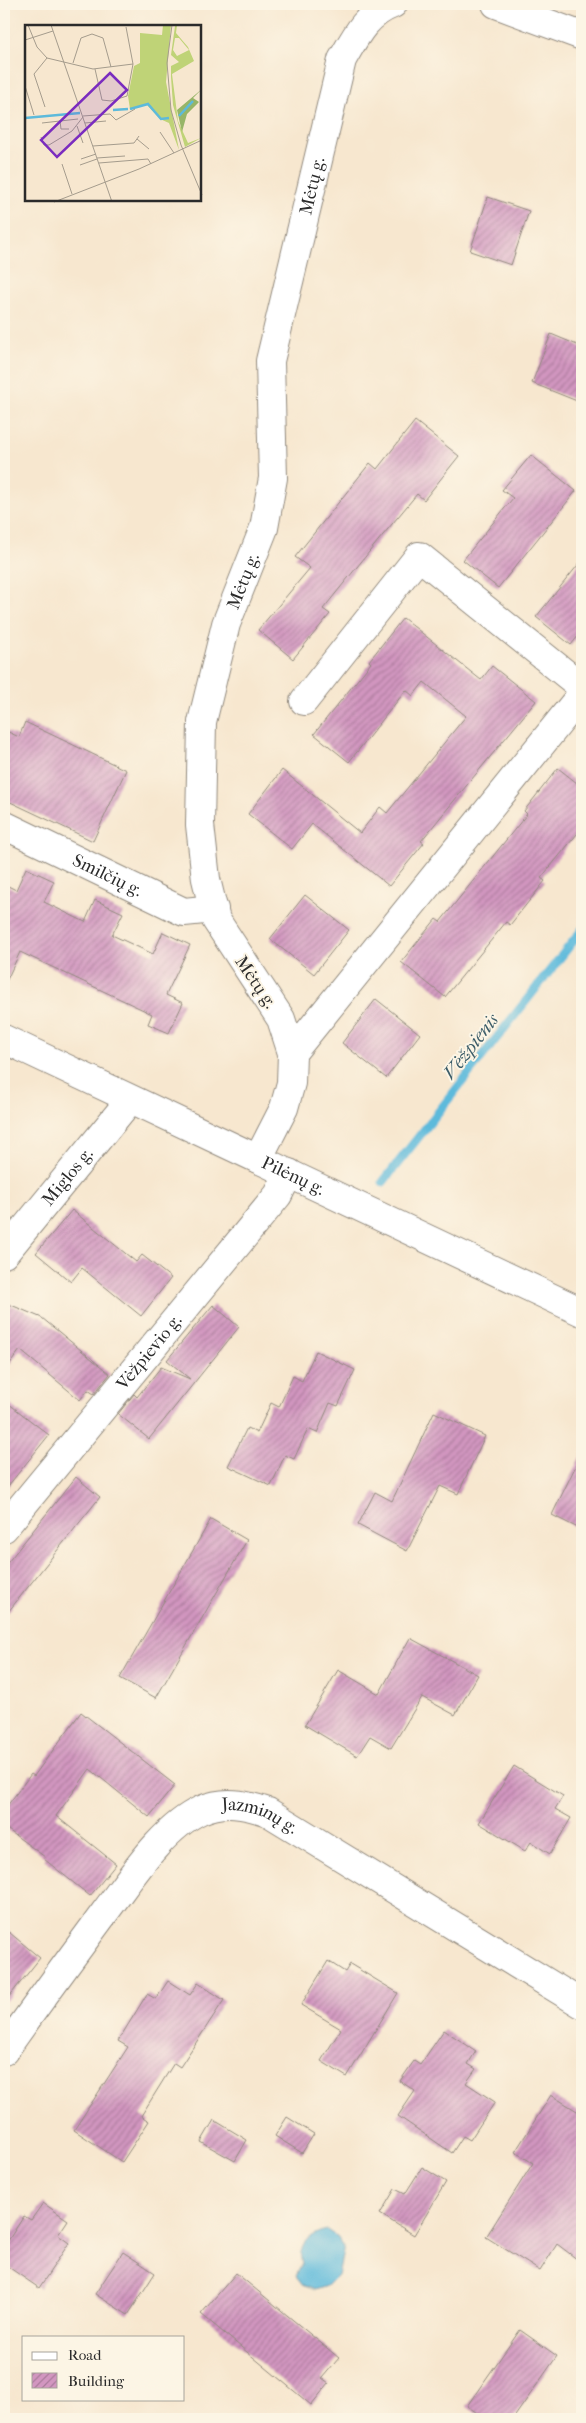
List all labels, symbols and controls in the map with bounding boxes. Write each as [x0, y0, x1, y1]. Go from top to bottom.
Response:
inset map [25, 25, 201, 201]
street label: Mėtų g. [295, 155, 329, 217]
street label: Mėtų g. [223, 550, 264, 612]
street label: Smilčių g. [69, 850, 146, 901]
street label: Mėtų g. [230, 952, 281, 1012]
water label: Vėžpienis [438, 1008, 504, 1084]
street label: Miglos g. [38, 1144, 98, 1210]
street label: Pilėnų g. [258, 1152, 328, 1200]
street label: Vėžpievio g. [111, 1310, 186, 1395]
street label: Jazminų g. [219, 1794, 302, 1839]
legend [22, 2336, 185, 2400]
text: Road [68, 2346, 102, 2364]
text: Building [68, 2372, 125, 2390]

